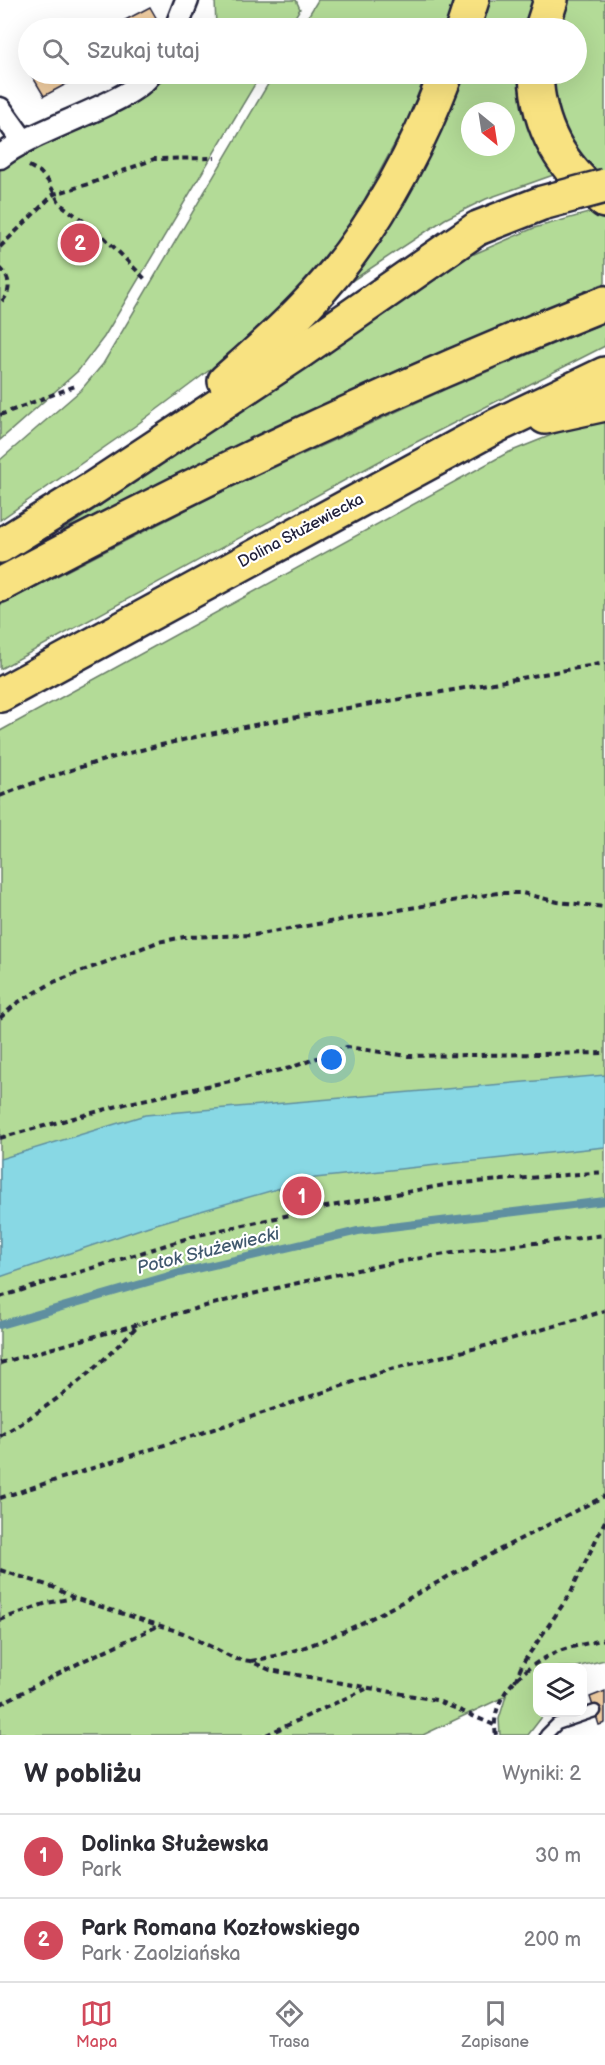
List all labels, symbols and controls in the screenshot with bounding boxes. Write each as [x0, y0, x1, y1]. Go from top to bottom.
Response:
search box [18, 18, 587, 84]
icon: search [39, 35, 72, 68]
text: Szukaj tutaj [87, 38, 200, 65]
north arrow [461, 102, 515, 156]
pin: 2 [60, 220, 100, 266]
street label: Dolina Służewiecka [235, 490, 367, 572]
your location [317, 1045, 346, 1074]
pin: 1 [282, 1174, 322, 1218]
water label: Potok Służewiecki [135, 1223, 282, 1279]
map controls [533, 1663, 587, 1717]
button: layers [533, 1663, 587, 1717]
text: W pobliżu [24, 1759, 142, 1790]
text: Wyniki: 2 [502, 1762, 581, 1786]
text: Dolinka Służewska [81, 1831, 269, 1858]
text: 1 [39, 1844, 48, 1868]
text: 30 m [535, 1844, 581, 1868]
text: Park [81, 1858, 121, 1882]
text: Park Romana Kozłowskiego [81, 1915, 360, 1942]
text: 2 [38, 1928, 49, 1952]
text: 200 m [524, 1928, 581, 1952]
text: Park · Zaolziańska [81, 1942, 241, 1966]
tab: Mapa [76, 1997, 117, 2052]
tab: Trasa [269, 1997, 310, 2052]
tab: Zapisane [462, 1997, 529, 2052]

